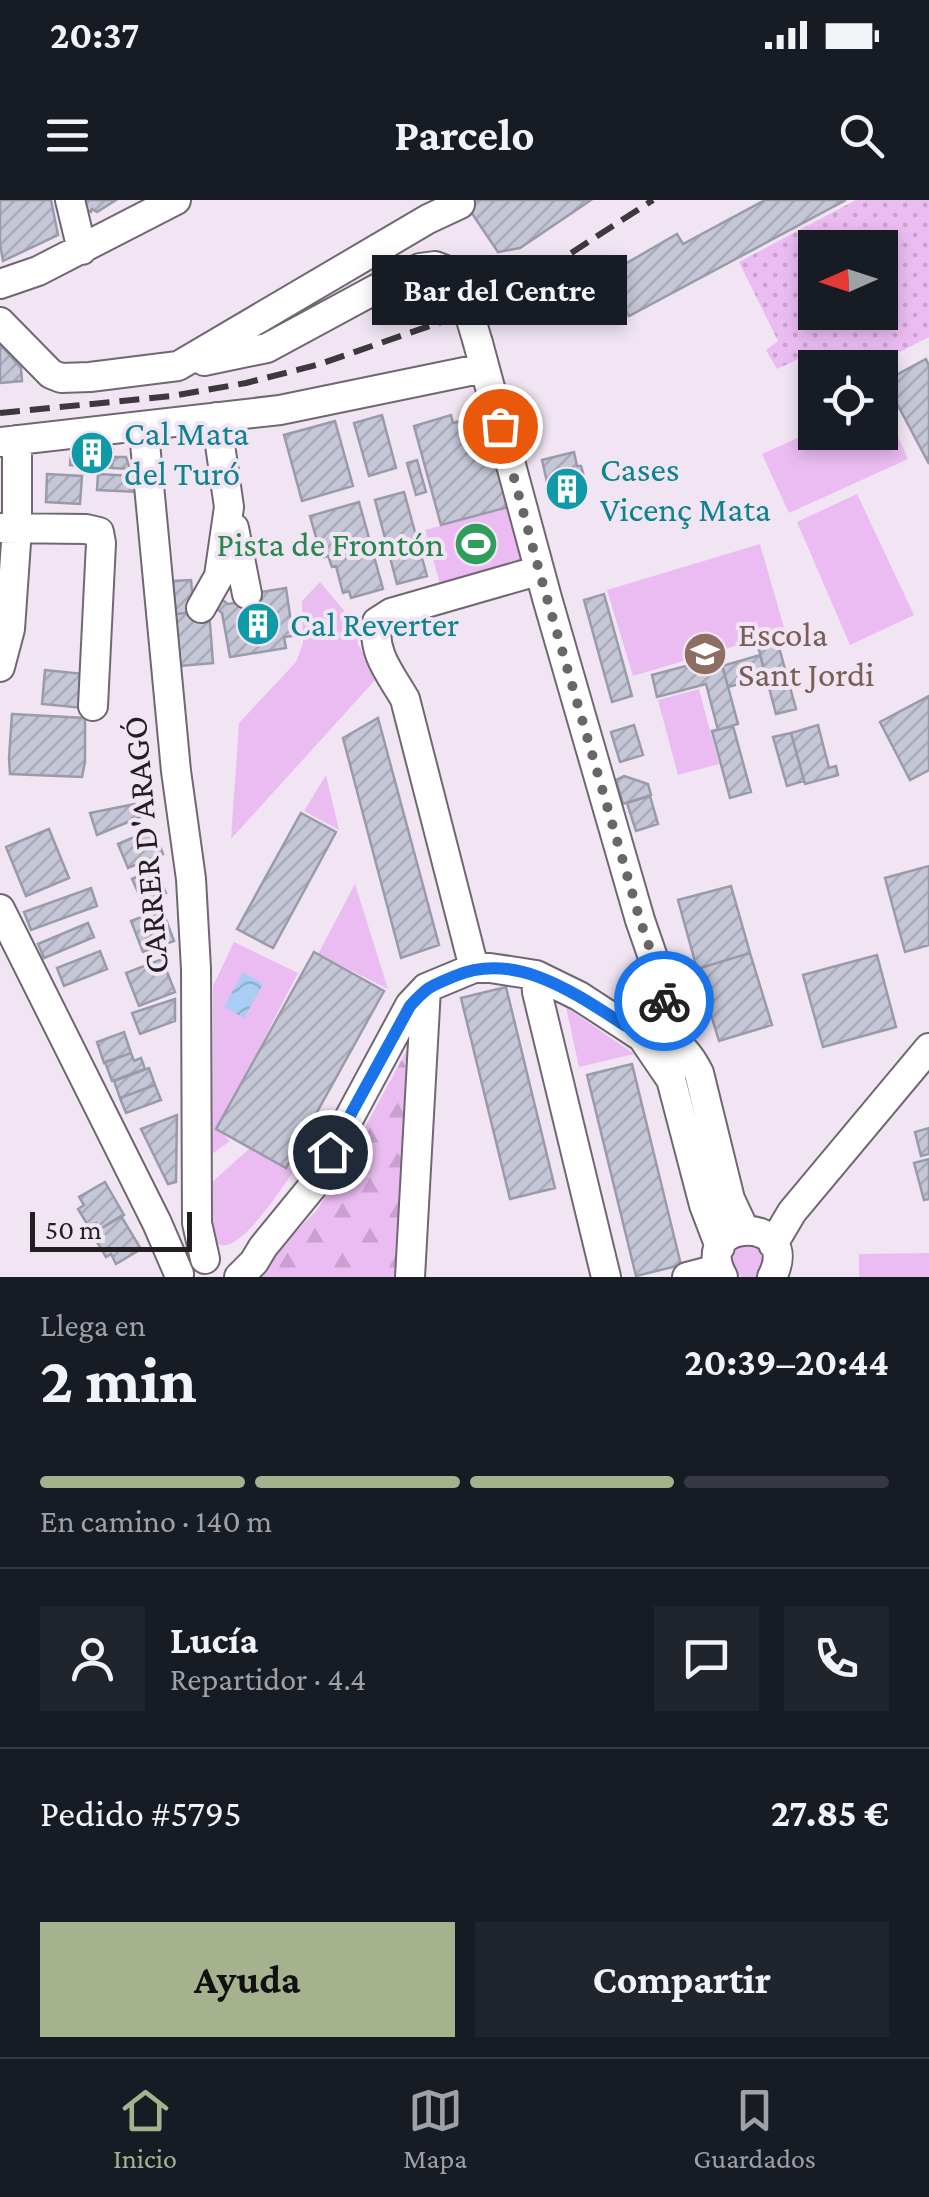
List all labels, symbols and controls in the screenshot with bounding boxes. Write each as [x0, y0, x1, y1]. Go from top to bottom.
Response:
text: 20:37 [50, 14, 139, 56]
icon: menu [40, 108, 95, 163]
icon: search [834, 108, 889, 163]
text: Parcelo [394, 110, 535, 160]
north arrow [798, 230, 898, 330]
map controls [798, 230, 898, 450]
callout: Bar del Centre [372, 256, 628, 326]
text: Bar del Centre [403, 272, 596, 308]
button: locate [798, 350, 898, 450]
pin [458, 384, 543, 469]
icon: bag [473, 399, 528, 454]
place label: Cal Mata del Turó [124, 414, 249, 493]
building icon: Cal Mata del Turó [69, 430, 115, 476]
place label: Cases Vicenç Mata [600, 450, 771, 529]
building icon: Cases Vicenç Mata [544, 466, 590, 512]
sports icon: Pista de Frontón [453, 521, 499, 567]
place label: Pista de Frontón [217, 525, 444, 564]
building icon: Cal Reverter [235, 601, 281, 647]
place label: Cal Reverter [290, 605, 460, 644]
place label: Escola Sant Jordi [738, 615, 875, 694]
school or university icon: Escola Sant Jordi [682, 631, 728, 677]
street label: CARRER D'ARAGÓ [115, 714, 176, 975]
courier [614, 951, 714, 1051]
icon: bike [637, 974, 692, 1029]
pin [288, 1110, 373, 1195]
icon: home [303, 1125, 358, 1180]
scale bar [30, 1207, 192, 1252]
text: 50 m [45, 1214, 102, 1245]
text: Llega en [40, 1307, 146, 1343]
text: 20:39–20:44 [684, 1341, 889, 1383]
text: 2 min [40, 1344, 197, 1416]
text: En camino · 140 m [40, 1503, 272, 1539]
button: person [40, 1606, 145, 1711]
button: chat [654, 1606, 759, 1711]
button: phone [784, 1606, 889, 1711]
text: Lucía [170, 1619, 258, 1661]
text: Repartidor · 4.4 [170, 1661, 366, 1697]
text: Pedido #5795 [40, 1792, 242, 1834]
text: 27.85 € [771, 1792, 889, 1834]
button: Ayuda [40, 1922, 455, 2037]
button: Compartir [475, 1922, 889, 2037]
tab: Inicio [113, 2083, 177, 2174]
tab: Mapa [403, 2083, 467, 2174]
tab: Guardados [694, 2083, 816, 2174]

